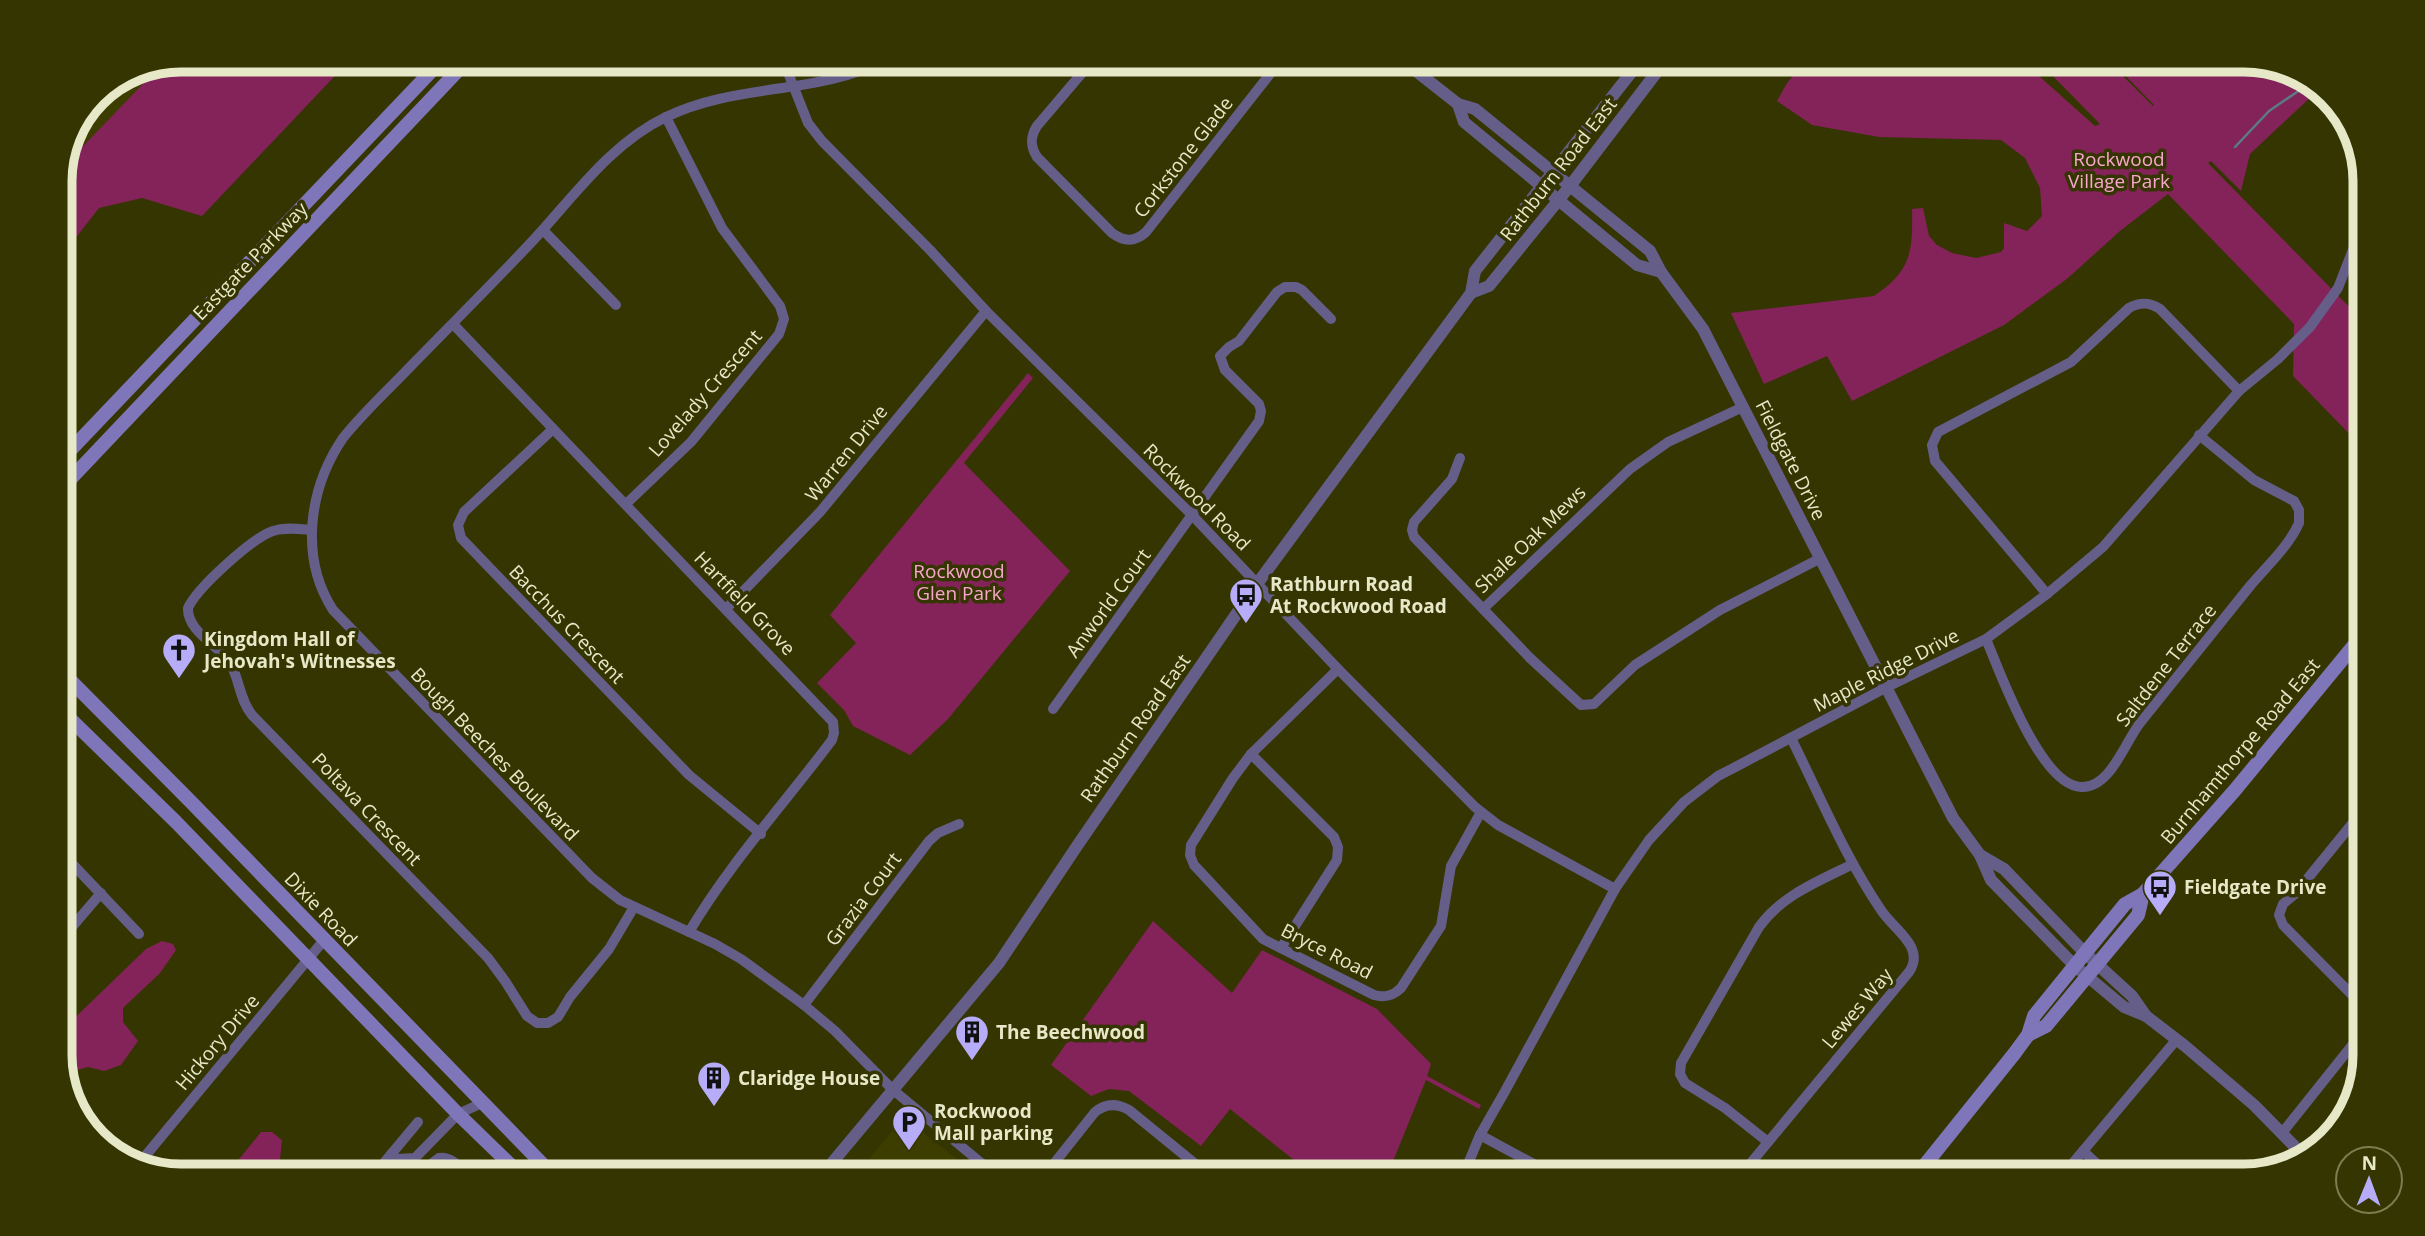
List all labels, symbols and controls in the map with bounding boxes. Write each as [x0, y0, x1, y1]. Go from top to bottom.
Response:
street label: Corkstone Glade [1127, 91, 1239, 223]
street label: Rathburn Road East [1494, 92, 1622, 246]
park label: Rockwood Village Park [2068, 146, 2170, 194]
street label: Eastgate Parkway [187, 196, 313, 326]
street label: Lovelady Crescent [643, 324, 768, 462]
street label: Fieldgate Drive [1750, 396, 1832, 524]
street label: Warren Drive [799, 399, 893, 507]
street label: Rockwood Road [1138, 438, 1256, 556]
street label: Shale Oak Mews [1469, 479, 1591, 599]
street label: Anworld Court [1060, 543, 1156, 663]
street label: Hartfield Grove [689, 545, 801, 661]
park label: Rockwood Glen Park [913, 558, 1005, 606]
street label: Bacchus Crescent [503, 559, 631, 689]
place label: Rathburn Road At Rockwood Road [1270, 571, 1447, 619]
bus stop icon: Rathburn Road At Rockwood Road [1227, 576, 1265, 625]
street label: Saltdene Terrace [2110, 598, 2222, 732]
street label: Maple Ridge Drive [1809, 622, 1963, 718]
place label: Kingdom Hall of Jehovah's Witnesses [202, 626, 396, 674]
church icon: Kingdom Hall of Jehovah's Witnesses [160, 631, 198, 680]
street label: Rathburn Road East [1074, 648, 1196, 807]
street label: Burnhamthorpe Road East [2154, 652, 2326, 849]
street label: Bough Beeches Boulevard [405, 662, 585, 846]
street label: Poltava Crescent [306, 747, 428, 871]
street label: Grazia Court [819, 847, 907, 951]
street label: Dixie Road [279, 866, 363, 952]
bus stop icon: Fieldgate Drive [2141, 868, 2179, 917]
place label: Fieldgate Drive [2184, 874, 2326, 900]
street label: Bryce Road [1277, 917, 1377, 985]
street label: Lewes Way [1816, 962, 1899, 1054]
street label: Hickory Drive [169, 988, 265, 1096]
building icon: The Beechwood [953, 1013, 991, 1062]
place label: The Beechwood [996, 1019, 1145, 1045]
building icon: Claridge House [695, 1059, 733, 1108]
place label: Claridge House [738, 1065, 880, 1091]
place label: Rockwood Mall parking [934, 1098, 1053, 1146]
parking icon: Rockwood Mall parking [890, 1103, 928, 1152]
north arrow [2334, 1145, 2404, 1215]
text: N [2361, 1150, 2377, 1176]

